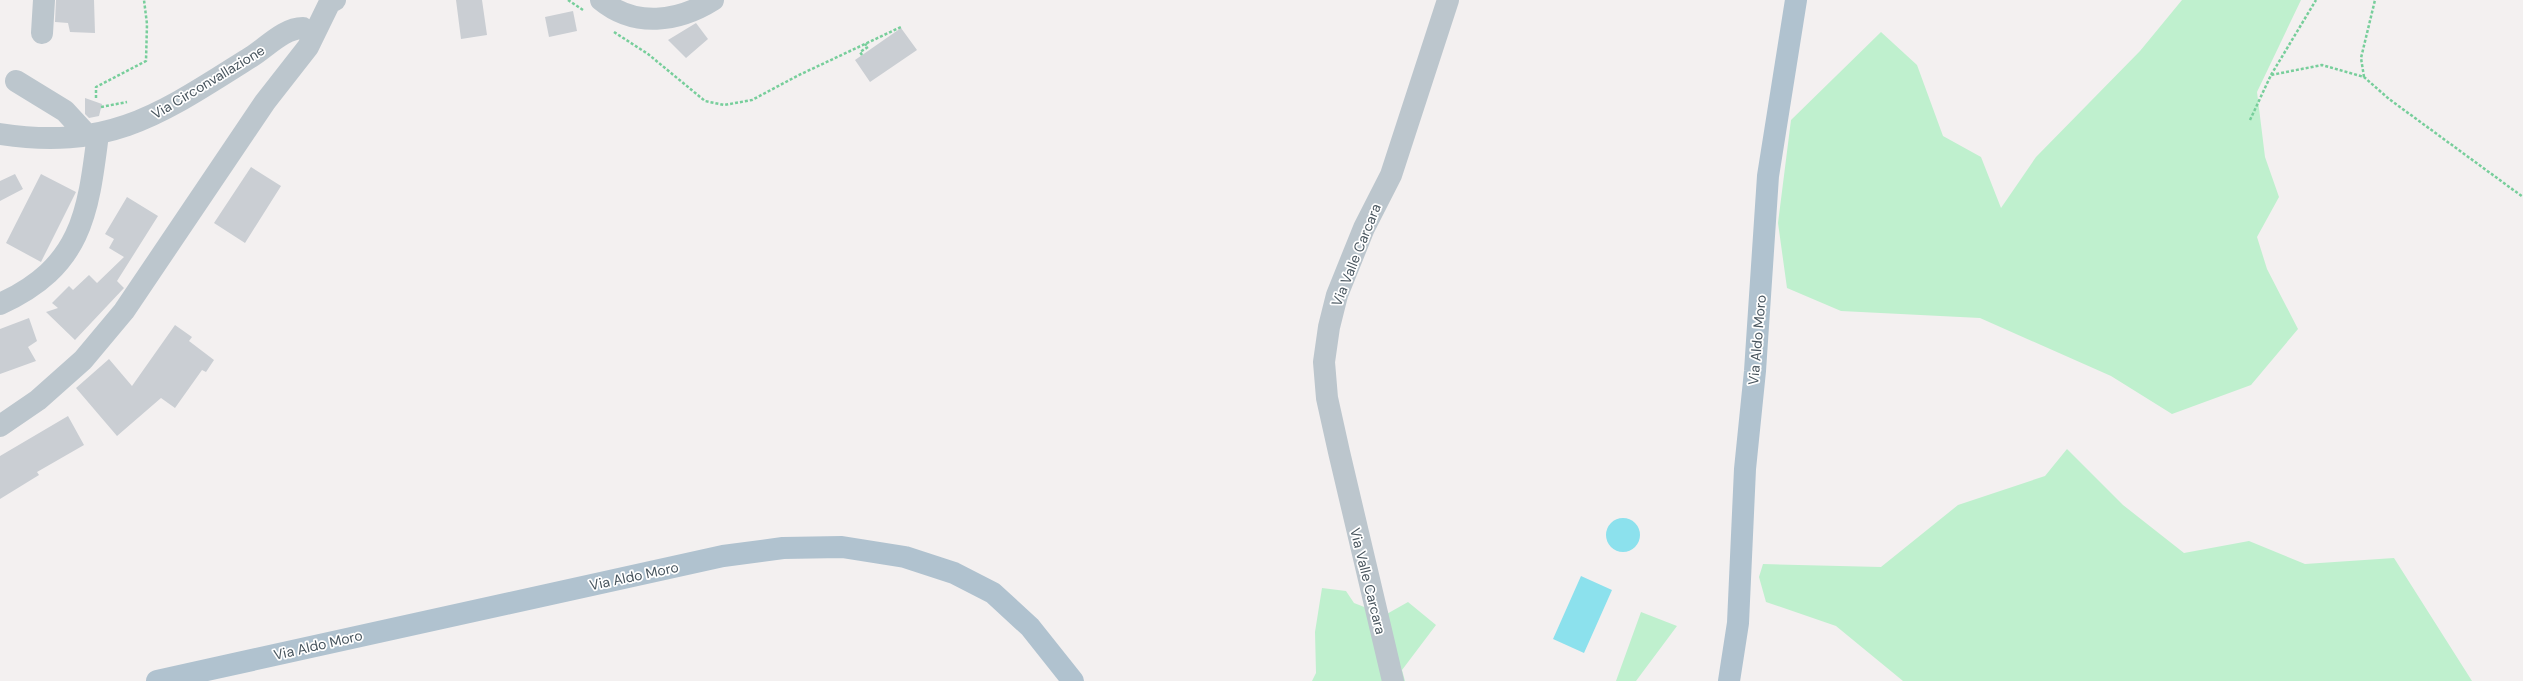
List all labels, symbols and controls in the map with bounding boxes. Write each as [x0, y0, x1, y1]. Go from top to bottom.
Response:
street label: Via Circonvallazione [148, 41, 268, 123]
street label: Via Valle Carcara [1327, 201, 1385, 309]
street label: Via Aldo Moro [1744, 294, 1770, 386]
street label: Via Valle Carcara [1346, 526, 1390, 636]
street label: Via Aldo Moro [588, 558, 680, 594]
street label: Via Aldo Moro [272, 626, 364, 664]

